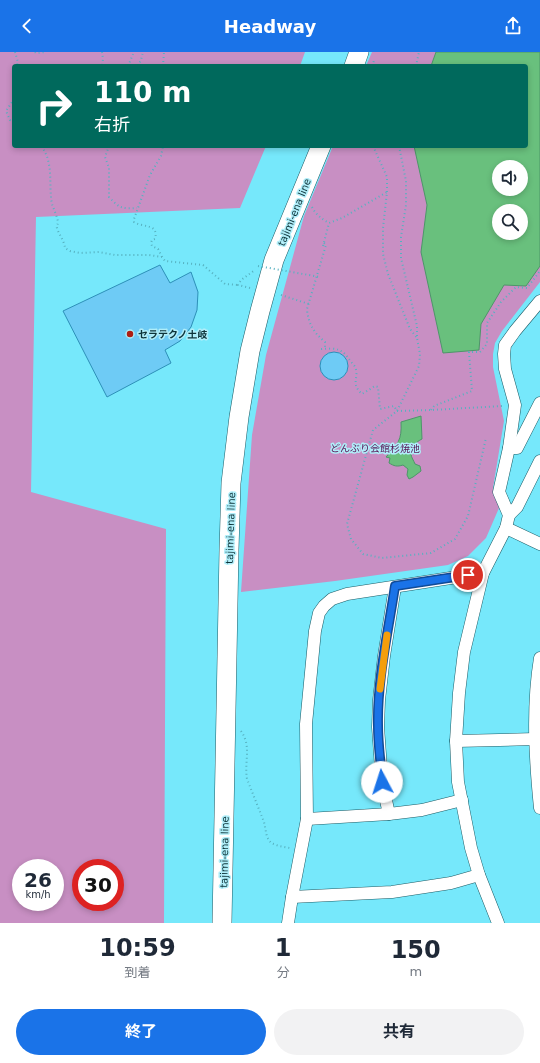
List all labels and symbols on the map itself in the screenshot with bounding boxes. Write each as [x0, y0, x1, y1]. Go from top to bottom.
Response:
street label: tajimi-ena line [276, 177, 313, 247]
marker: セラテクノ土岐 [125, 329, 135, 339]
place label: セラテクノ土岐 [138, 329, 207, 340]
park label: どんぶり会館杉焼池 [330, 443, 420, 454]
street label: tajimi-ena line [224, 492, 237, 564]
pin [451, 558, 485, 592]
position arrow [361, 761, 403, 803]
street label: tajimi-ena line [218, 816, 231, 888]
speed limit sign: 30 [72, 859, 124, 911]

